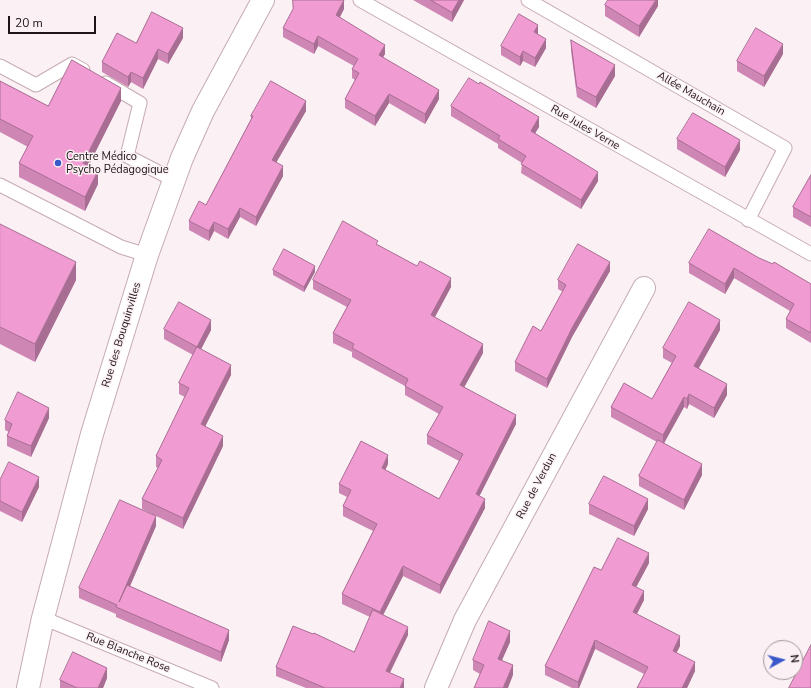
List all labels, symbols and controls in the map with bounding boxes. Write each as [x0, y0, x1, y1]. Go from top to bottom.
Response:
scale bar [10, 8, 98, 34]
text: 20 m [15, 15, 43, 31]
street label: Allée Mauchain [655, 69, 727, 119]
street label: Rue Jules Verne [548, 103, 622, 153]
place label: Centre Médico Psycho Pédagogique [66, 150, 169, 176]
marker: Centre Médico Psycho Pédagogique [53, 158, 63, 168]
street label: Rue des Bouquinvilles [100, 281, 144, 389]
street label: Rue de Verdun [514, 451, 560, 521]
street label: Rue Blanche Rose [84, 630, 172, 676]
north arrow [763, 640, 803, 680]
text: N [786, 654, 802, 664]

